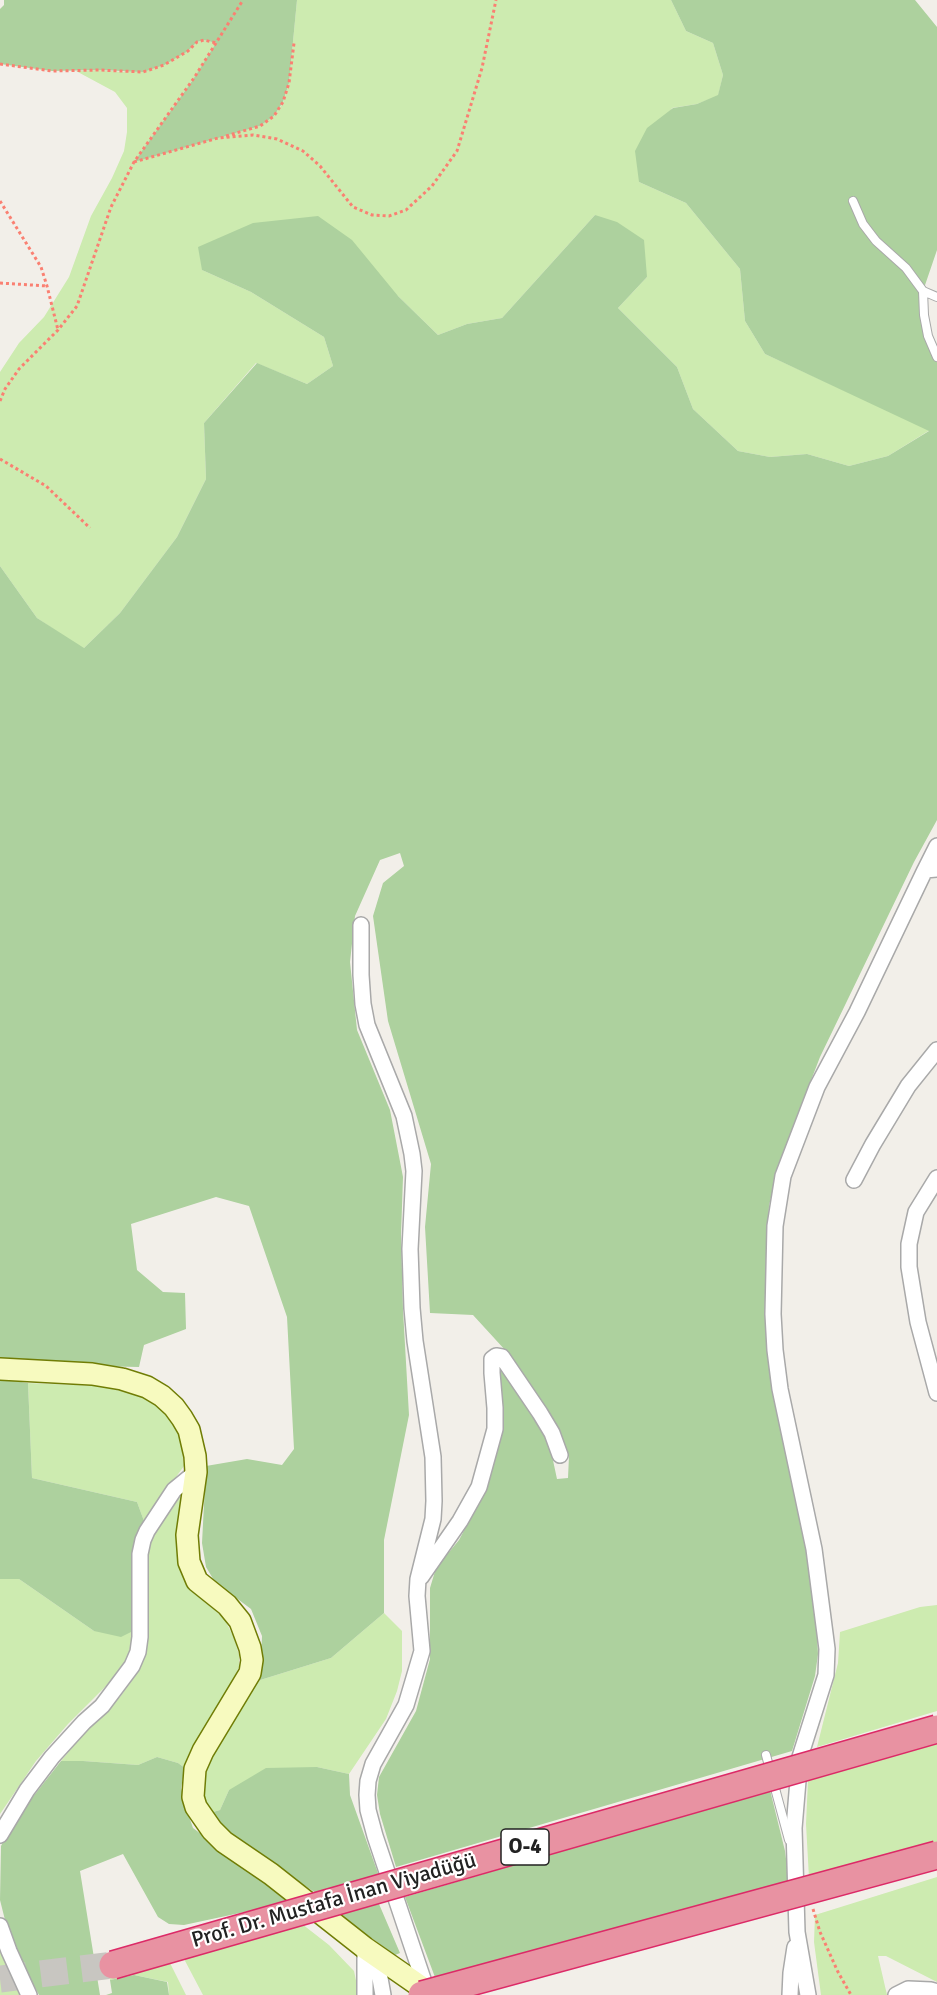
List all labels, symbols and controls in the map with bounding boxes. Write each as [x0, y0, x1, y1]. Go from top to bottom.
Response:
road number: O-4 [501, 1829, 549, 1865]
street label: Prof. Dr. Mustafa İnan Viyadüğü [189, 1848, 479, 1954]

